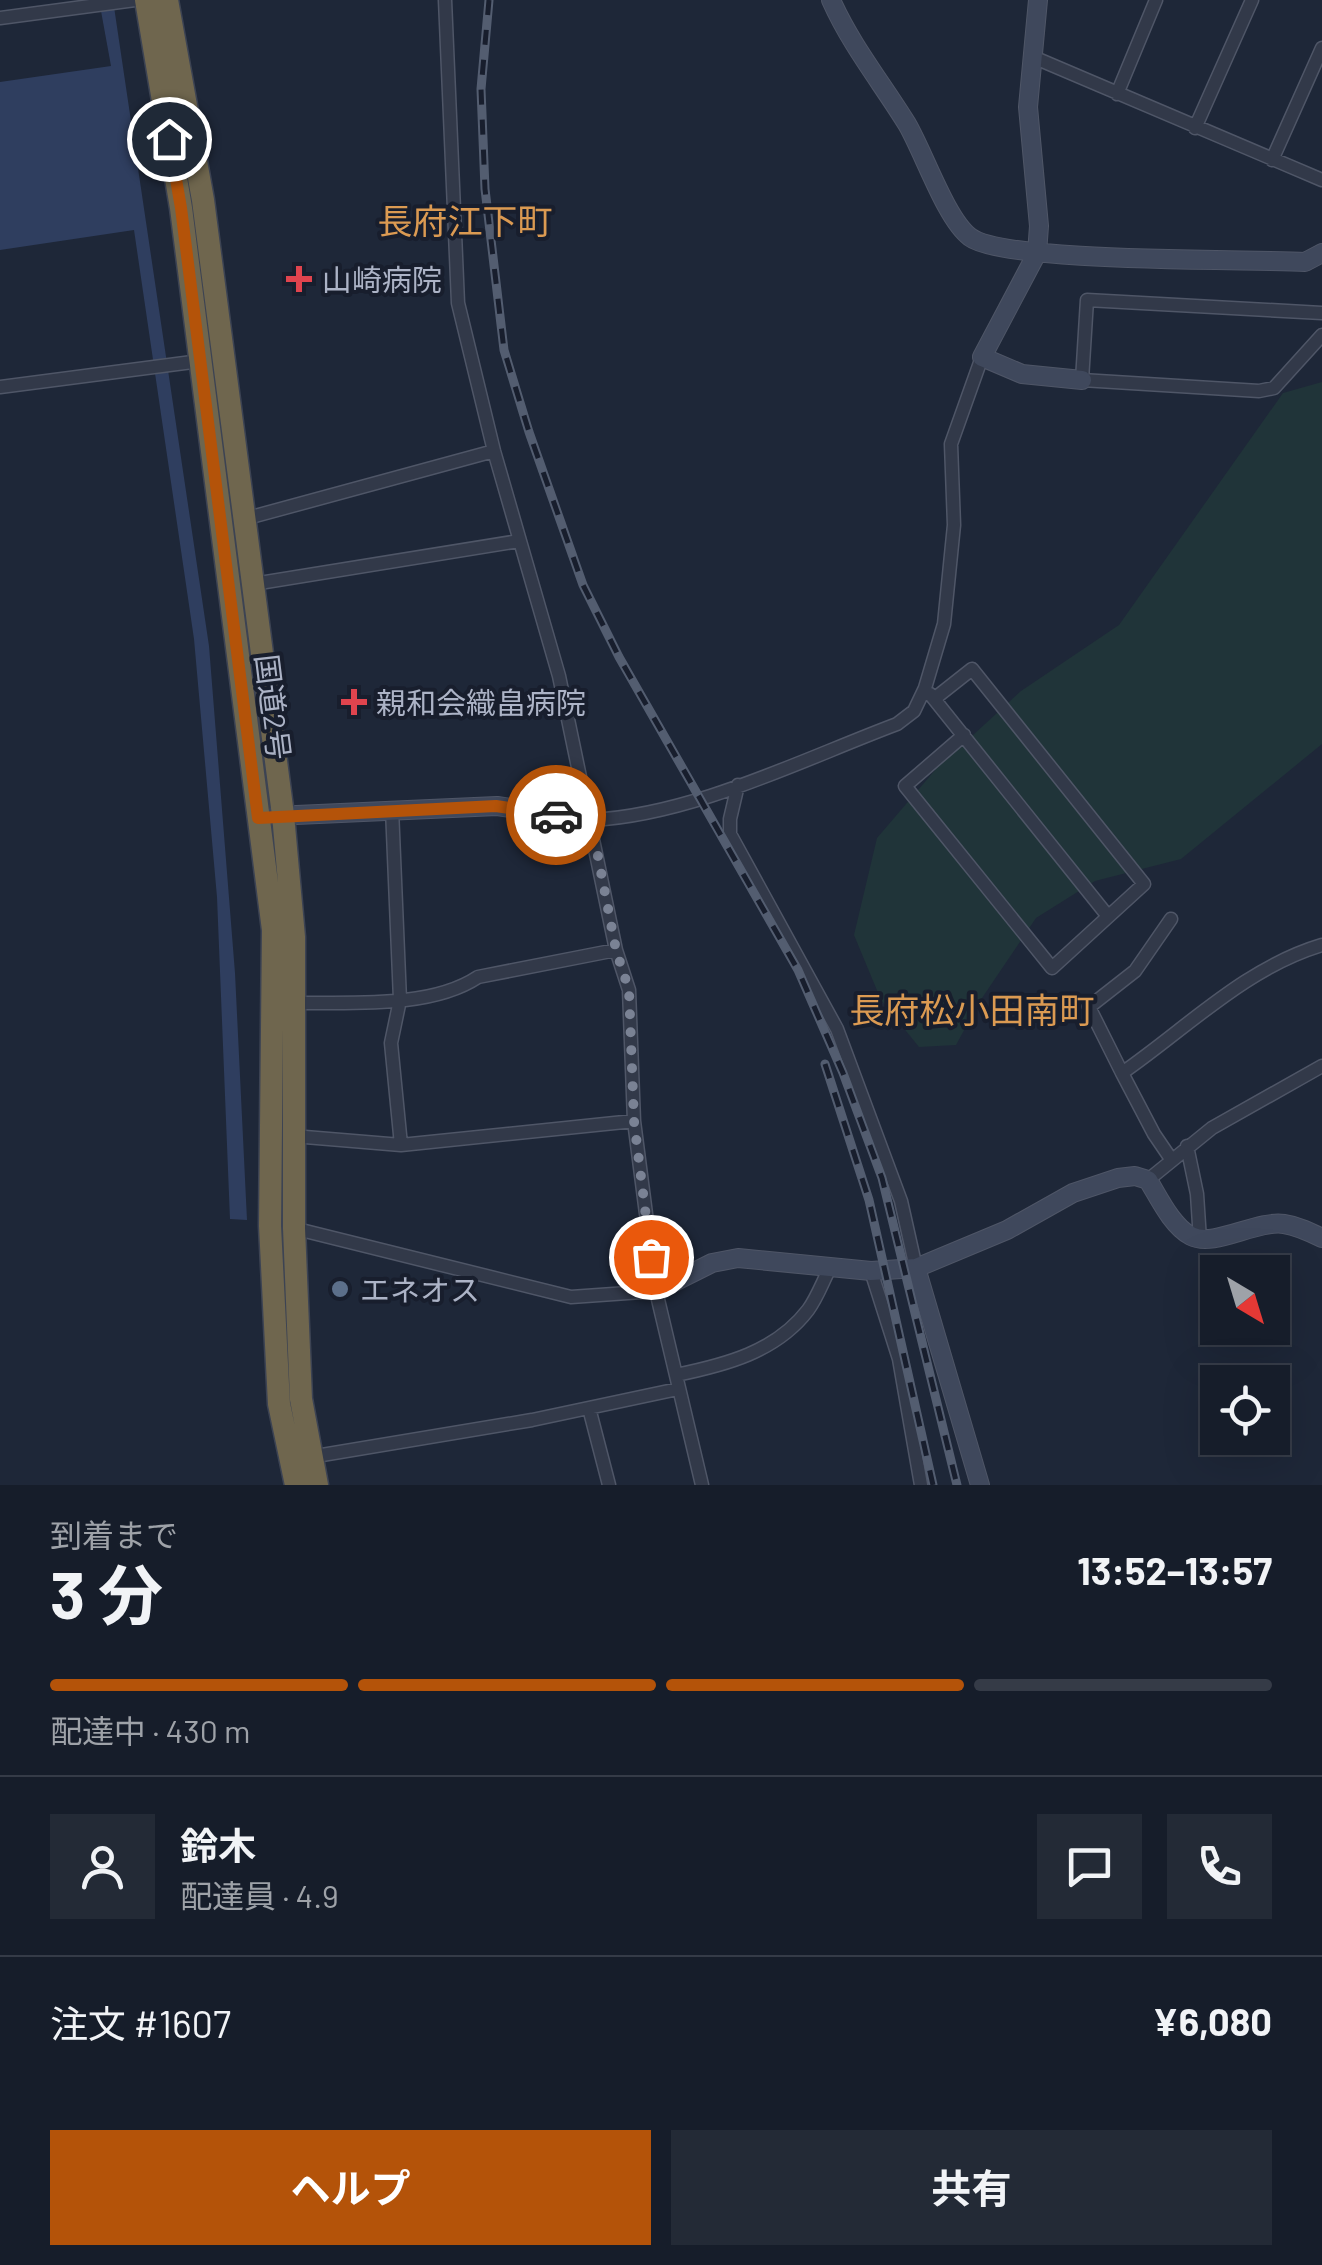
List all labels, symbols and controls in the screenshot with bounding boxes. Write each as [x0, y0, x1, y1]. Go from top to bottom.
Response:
pin [127, 97, 212, 182]
icon: home [142, 112, 197, 167]
district label: 長府江下町 [377, 199, 553, 241]
place label: 山崎病院 [322, 261, 442, 297]
marker: 山崎病院 [286, 266, 312, 292]
street label: 国道2号 [250, 652, 298, 762]
place label: 親和会織畠病院 [376, 684, 586, 720]
marker: 親和会織畠病院 [341, 689, 367, 715]
courier [506, 765, 606, 865]
icon: car [529, 788, 584, 843]
district label: 長府松小田南町 [849, 988, 1095, 1030]
pin [609, 1215, 694, 1300]
icon: bag [624, 1230, 679, 1285]
north arrow [1200, 1255, 1290, 1345]
map controls [1200, 1255, 1290, 1455]
place label: エネオス [360, 1271, 480, 1307]
marker: エネオス [329, 1278, 351, 1300]
button: locate [1200, 1365, 1290, 1455]
text: 到着まで [50, 1515, 178, 1553]
text: 13:52–13:57 [1077, 1547, 1272, 1593]
text: 3 分 [50, 1554, 163, 1632]
text: 配達中 · 430 m [50, 1711, 251, 1749]
button: person [50, 1814, 155, 1919]
button: chat [1037, 1814, 1142, 1919]
button: phone [1167, 1814, 1272, 1919]
text: 鈴木 [180, 1822, 256, 1868]
text: 配達員 · 4.9 [180, 1876, 339, 1914]
text: ¥6,080 [1153, 1998, 1272, 2044]
text: 注文 #1607 [50, 2000, 231, 2046]
button: ヘルプ [50, 2130, 651, 2245]
button: 共有 [671, 2130, 1272, 2245]

